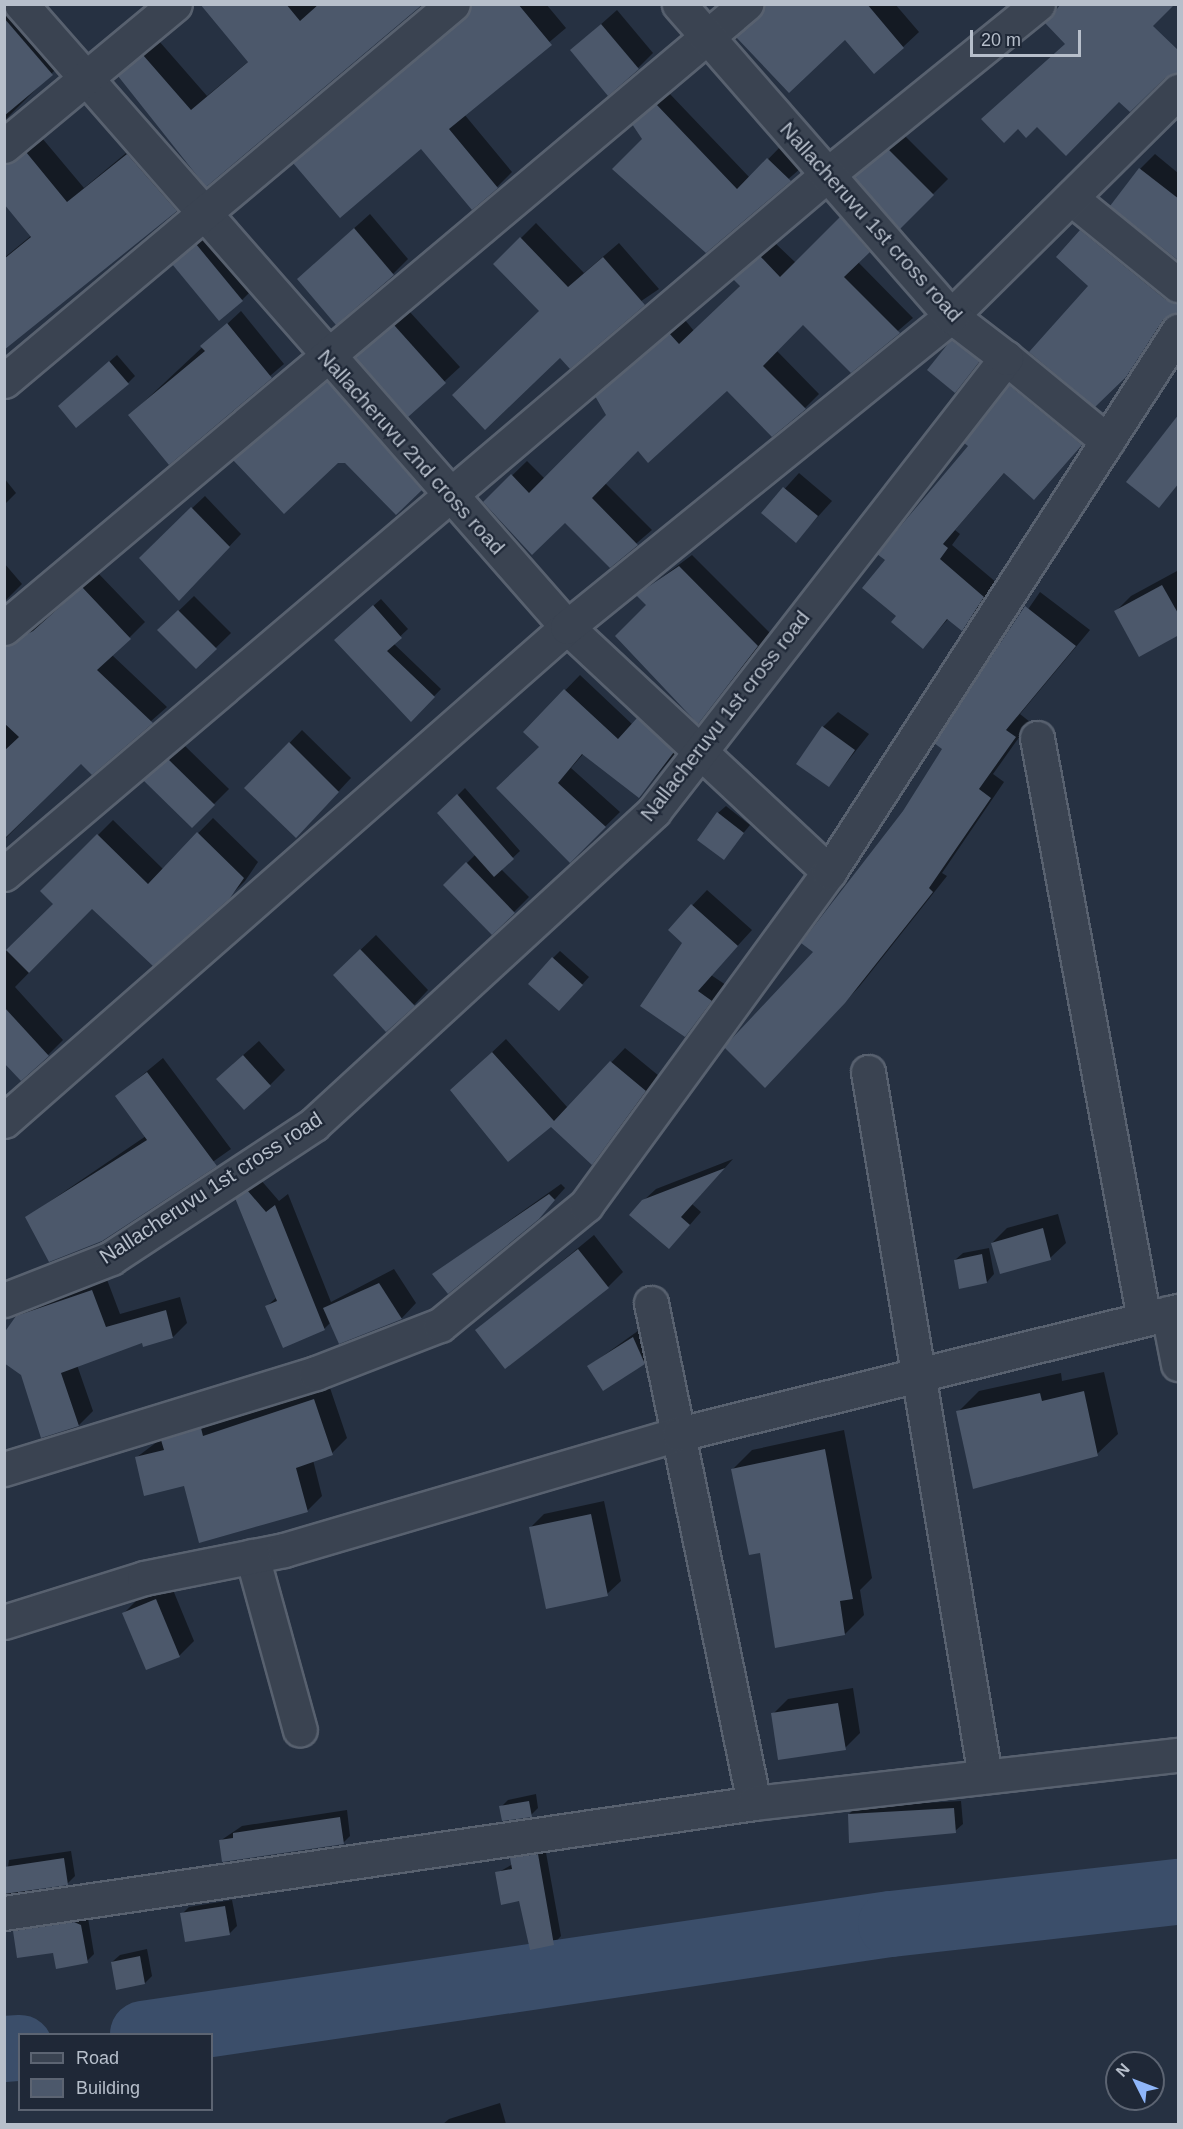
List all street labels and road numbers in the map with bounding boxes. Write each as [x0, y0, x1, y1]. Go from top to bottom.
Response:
street label: Nallacheruvu 1st cross road [775, 117, 967, 327]
street label: Nallacheruvu 2nd cross road [312, 344, 510, 560]
street label: Nallacheruvu 1st cross road [635, 606, 815, 826]
street label: Nallacheruvu 1st cross road [95, 1107, 327, 1269]

